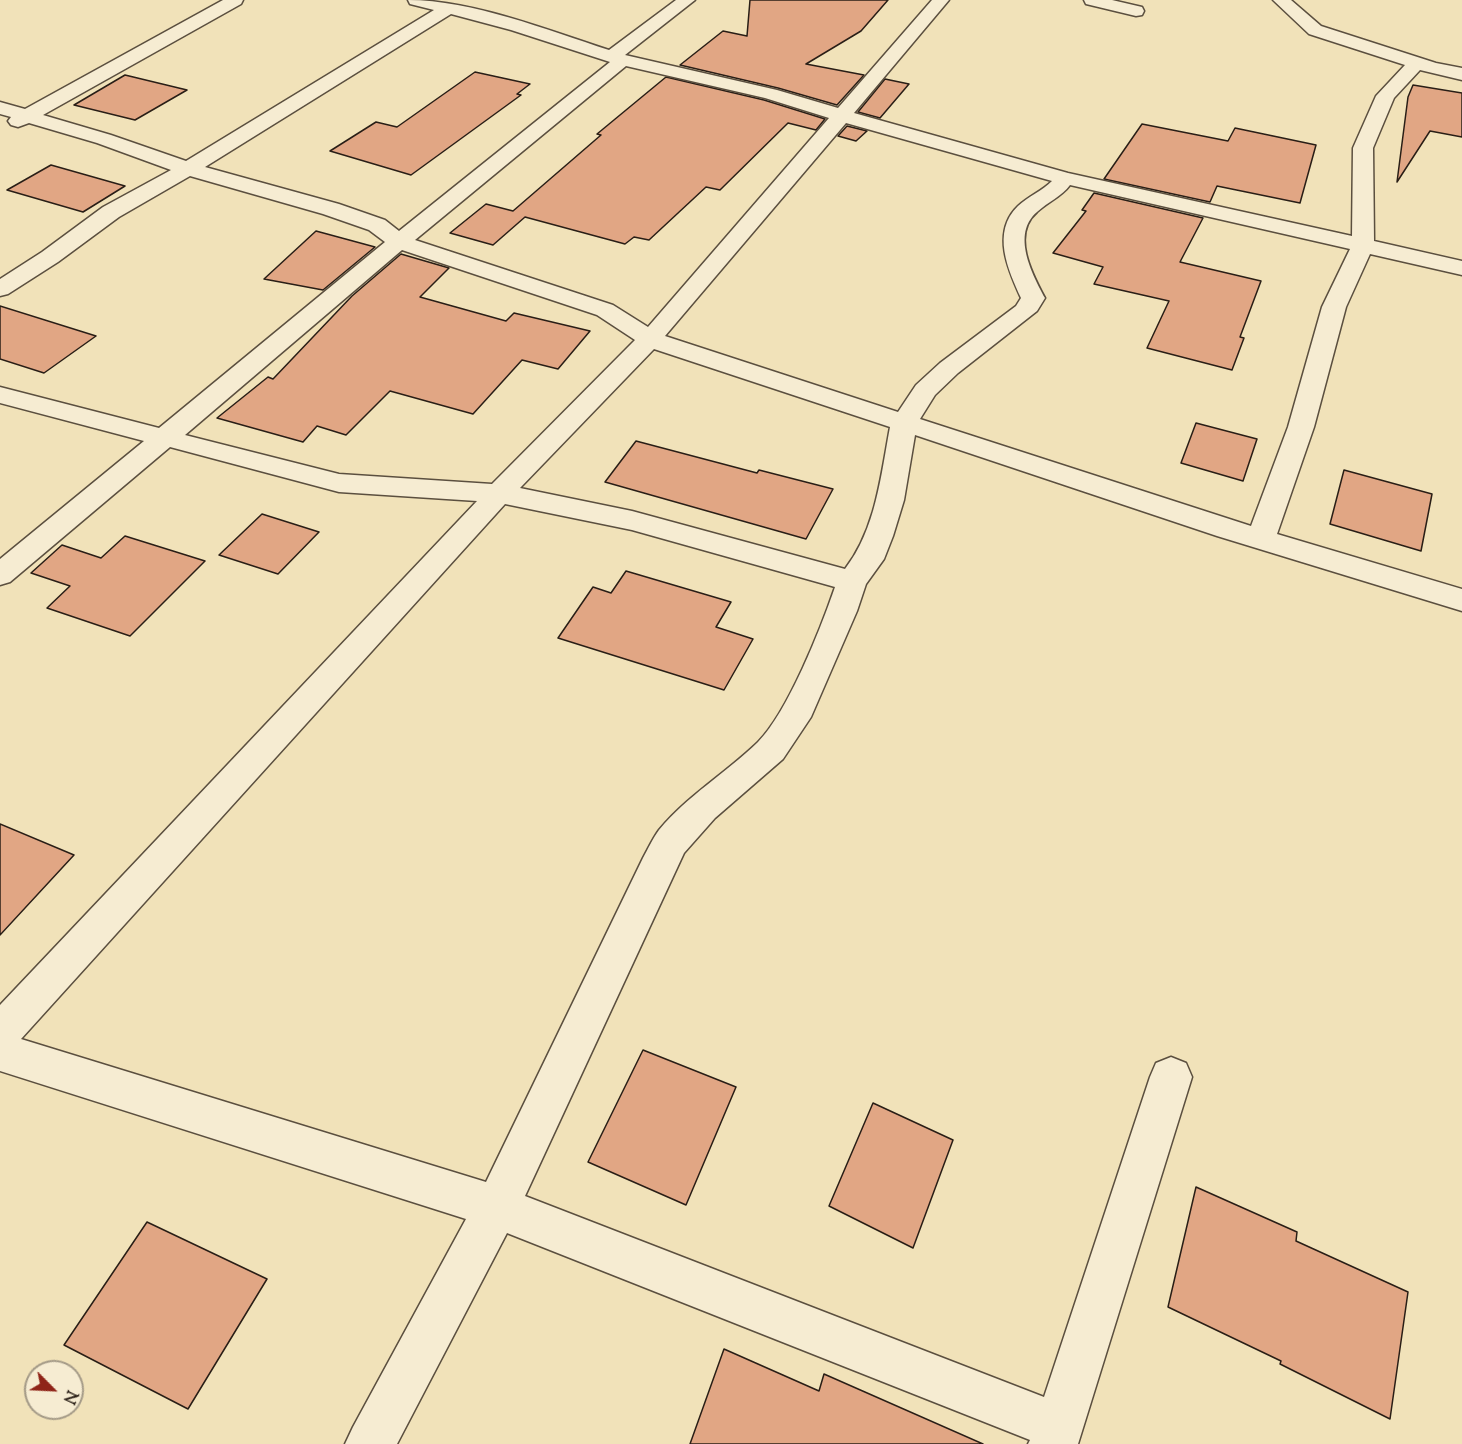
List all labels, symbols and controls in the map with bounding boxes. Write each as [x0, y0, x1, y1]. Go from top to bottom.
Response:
north arrow [24, 1360, 84, 1420]
text: N [56, 1386, 82, 1407]

